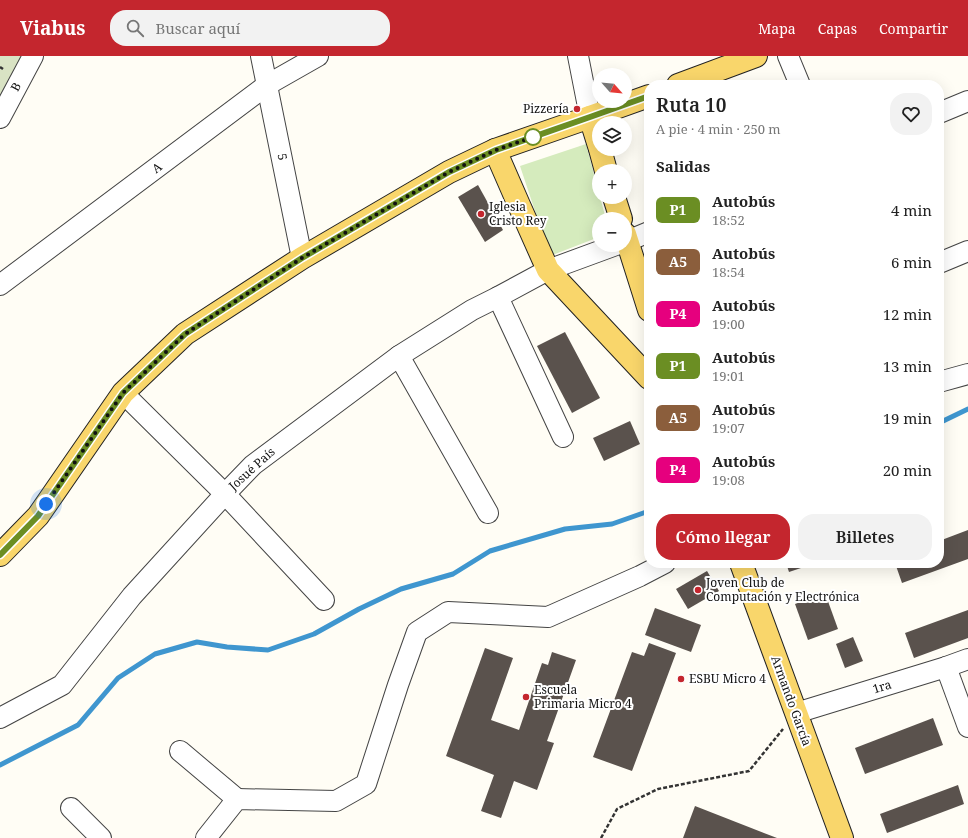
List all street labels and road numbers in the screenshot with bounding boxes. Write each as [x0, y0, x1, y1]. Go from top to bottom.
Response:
street label: B [6, 79, 25, 94]
street label: 5 [273, 152, 292, 162]
street label: A [148, 158, 166, 177]
street label: Josué País [224, 443, 279, 495]
street label: Armando García [767, 653, 816, 749]
street label: 1ra [870, 676, 894, 697]

